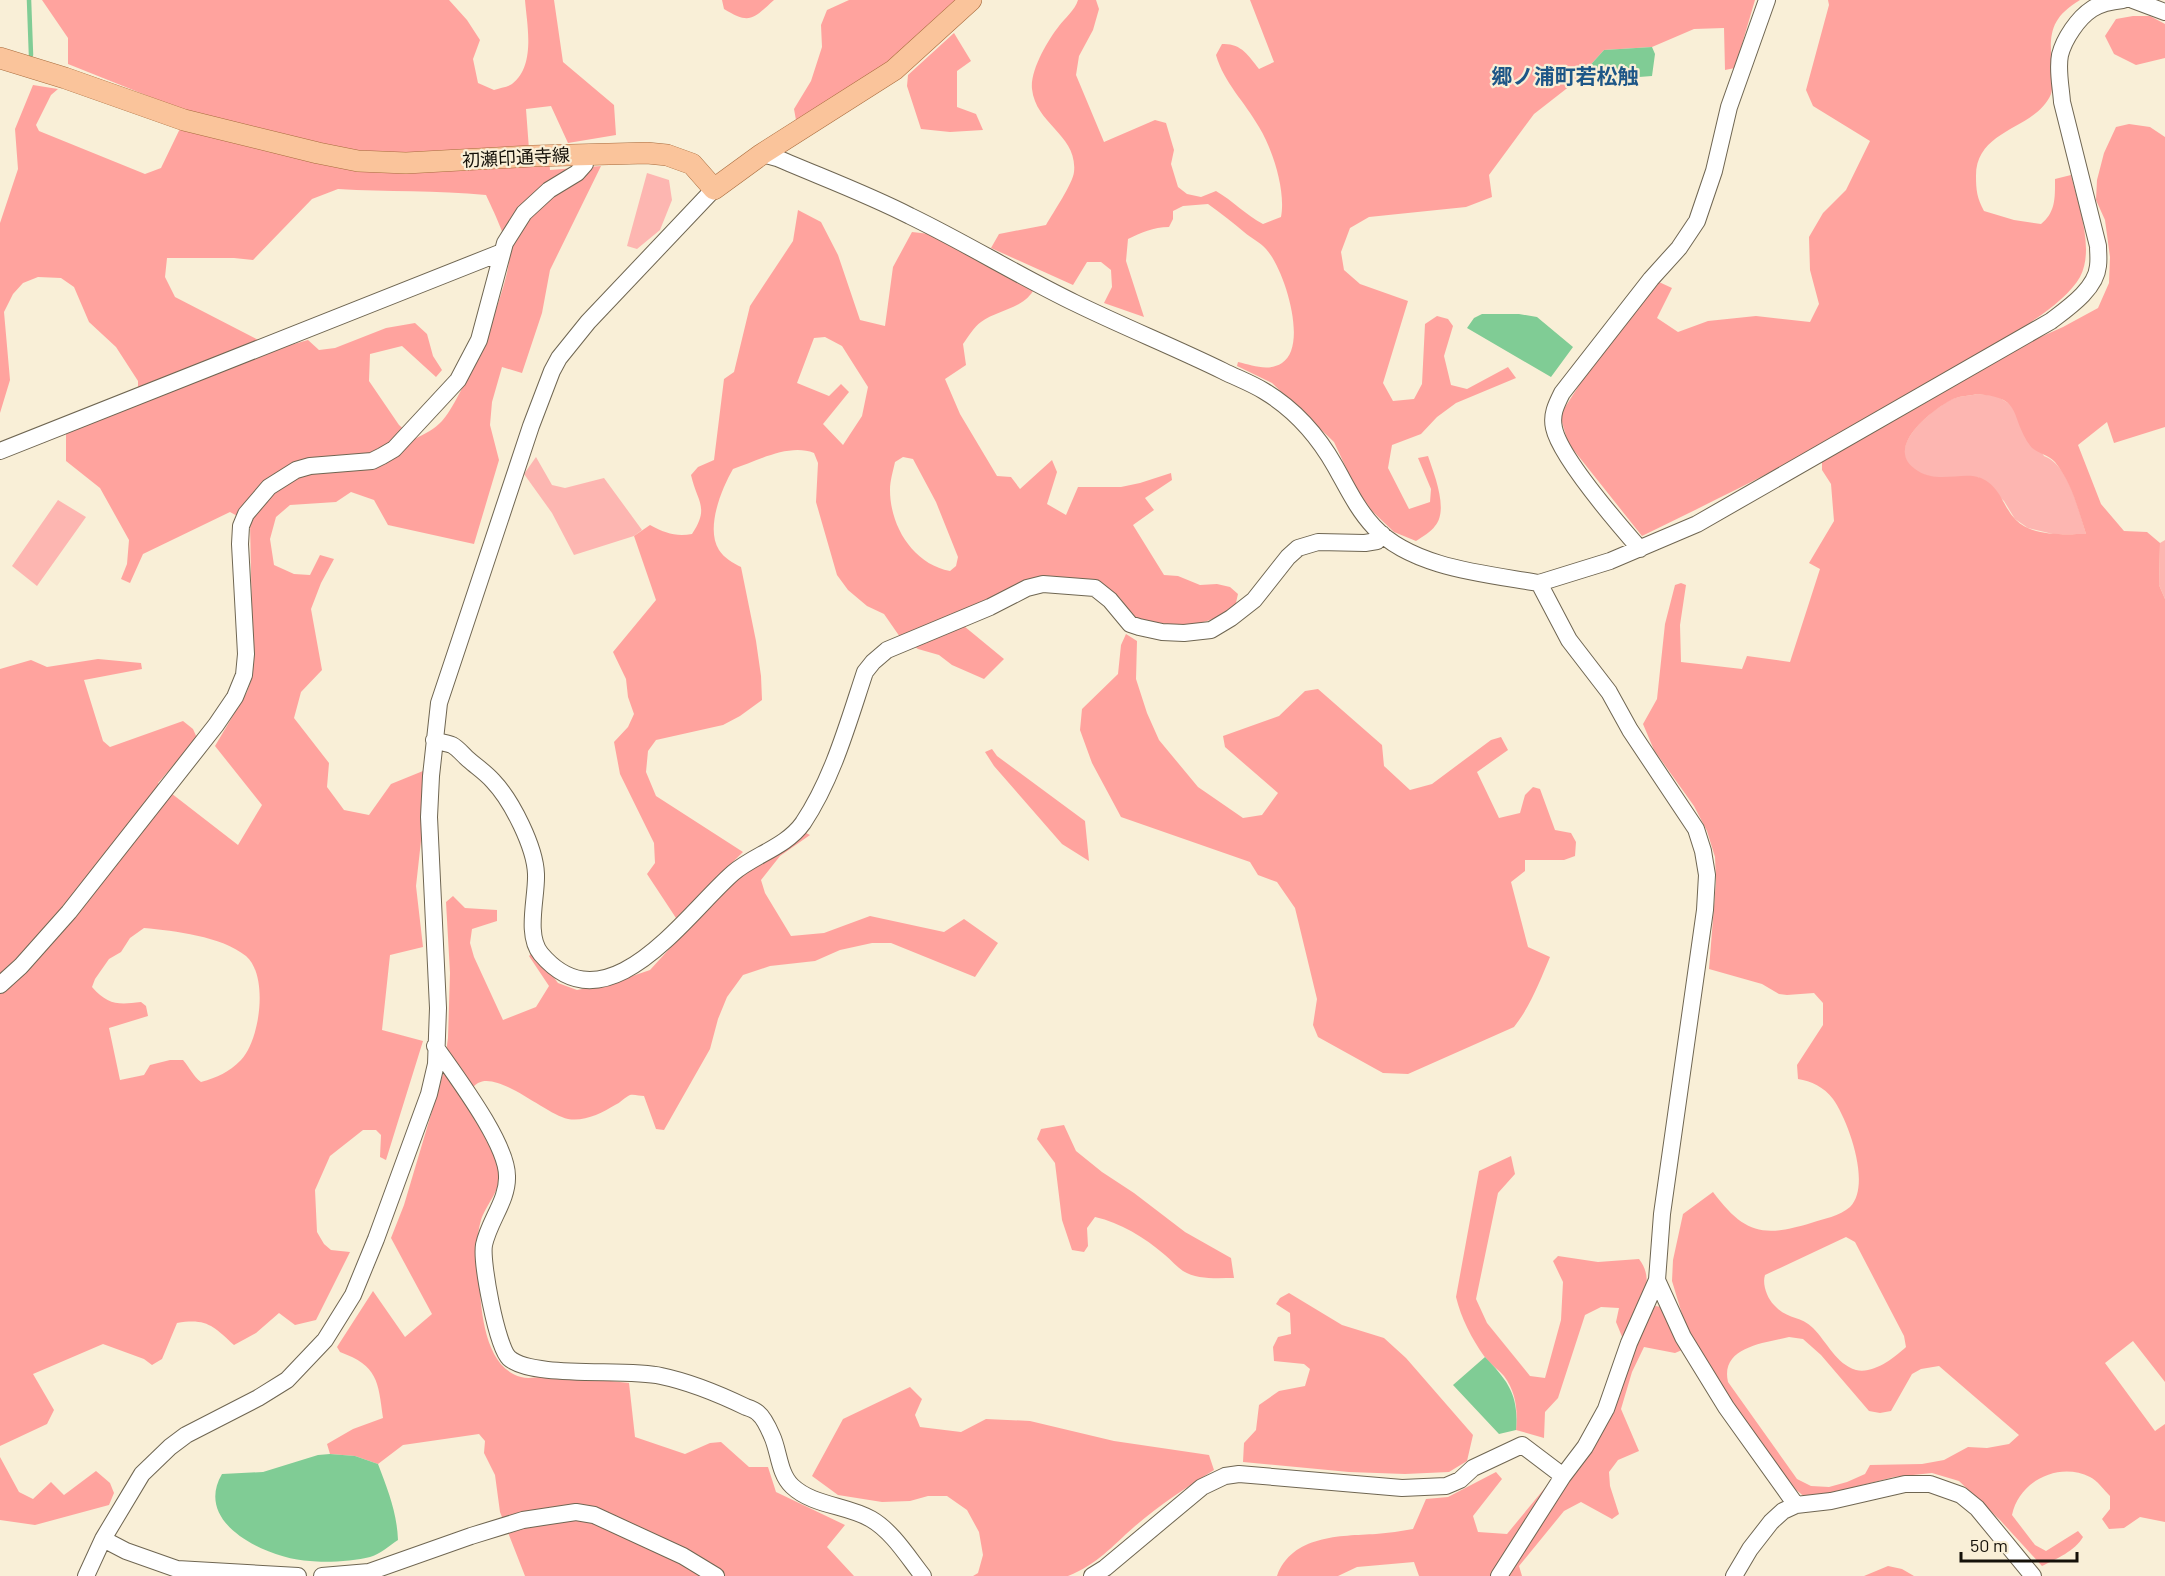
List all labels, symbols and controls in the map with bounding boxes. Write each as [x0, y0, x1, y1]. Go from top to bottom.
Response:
district label: 郷ノ浦町若松触 [1492, 63, 1639, 88]
street label: 初瀬印通寺線 [461, 143, 570, 171]
scale bar [1961, 1525, 2076, 1563]
text: 50 m [1970, 1534, 2008, 1556]

